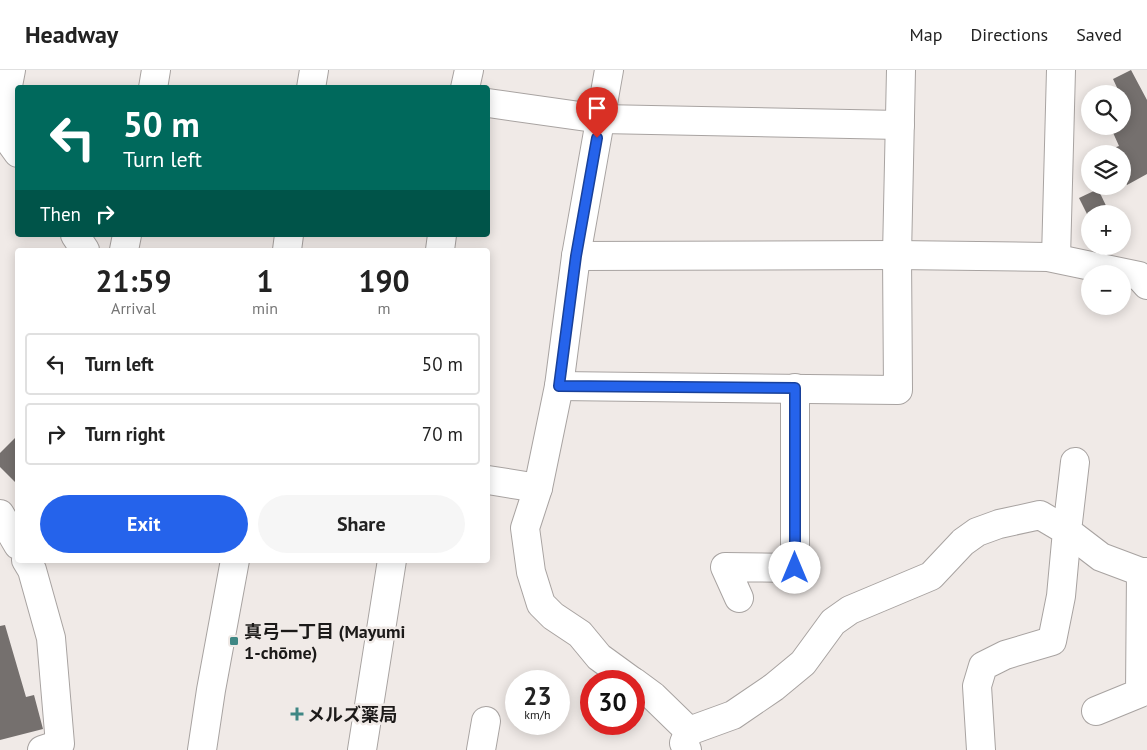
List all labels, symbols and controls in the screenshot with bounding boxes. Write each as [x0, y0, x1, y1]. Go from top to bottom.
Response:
text: Headway [25, 19, 118, 50]
text: Map [910, 23, 942, 46]
text: Directions [970, 23, 1048, 46]
text: Saved [1076, 23, 1122, 46]
map controls [1081, 85, 1131, 315]
button: search [1081, 85, 1131, 135]
pin [576, 87, 618, 138]
icon: arrive [583, 94, 611, 122]
text: 50 m [123, 101, 200, 147]
icon: left [40, 105, 105, 170]
text: Turn left [123, 145, 202, 173]
button: layers [1081, 145, 1131, 195]
icon: right [91, 200, 119, 228]
text: Then [40, 202, 81, 226]
button: + [1081, 205, 1131, 255]
text: 21:59 [95, 261, 172, 300]
text: 1 [257, 261, 274, 300]
text: 190 [358, 261, 410, 300]
button: − [1081, 265, 1131, 315]
text: Arrival [111, 298, 156, 318]
text: min [252, 298, 278, 318]
text: m [378, 298, 391, 318]
icon: left [42, 350, 70, 378]
text: Turn left [85, 352, 154, 376]
text: 50 m [422, 352, 463, 376]
icon: right [42, 420, 70, 448]
text: Turn right [85, 422, 165, 446]
text: 70 m [422, 422, 463, 446]
button: Exit [40, 495, 248, 553]
button: Share [258, 495, 465, 553]
position arrow [768, 541, 820, 593]
place label: 真弓一丁目 (Mayumi 1-chōme) [244, 620, 405, 664]
marker: 真弓一丁目 (Mayumi 1-chōme) [228, 635, 240, 647]
speed limit sign: 30 [580, 670, 645, 735]
text: 23 [523, 680, 552, 712]
place label: メルズ薬局 [307, 703, 397, 726]
text: km/h [524, 707, 551, 722]
marker: メルズ薬局 [291, 708, 303, 720]

